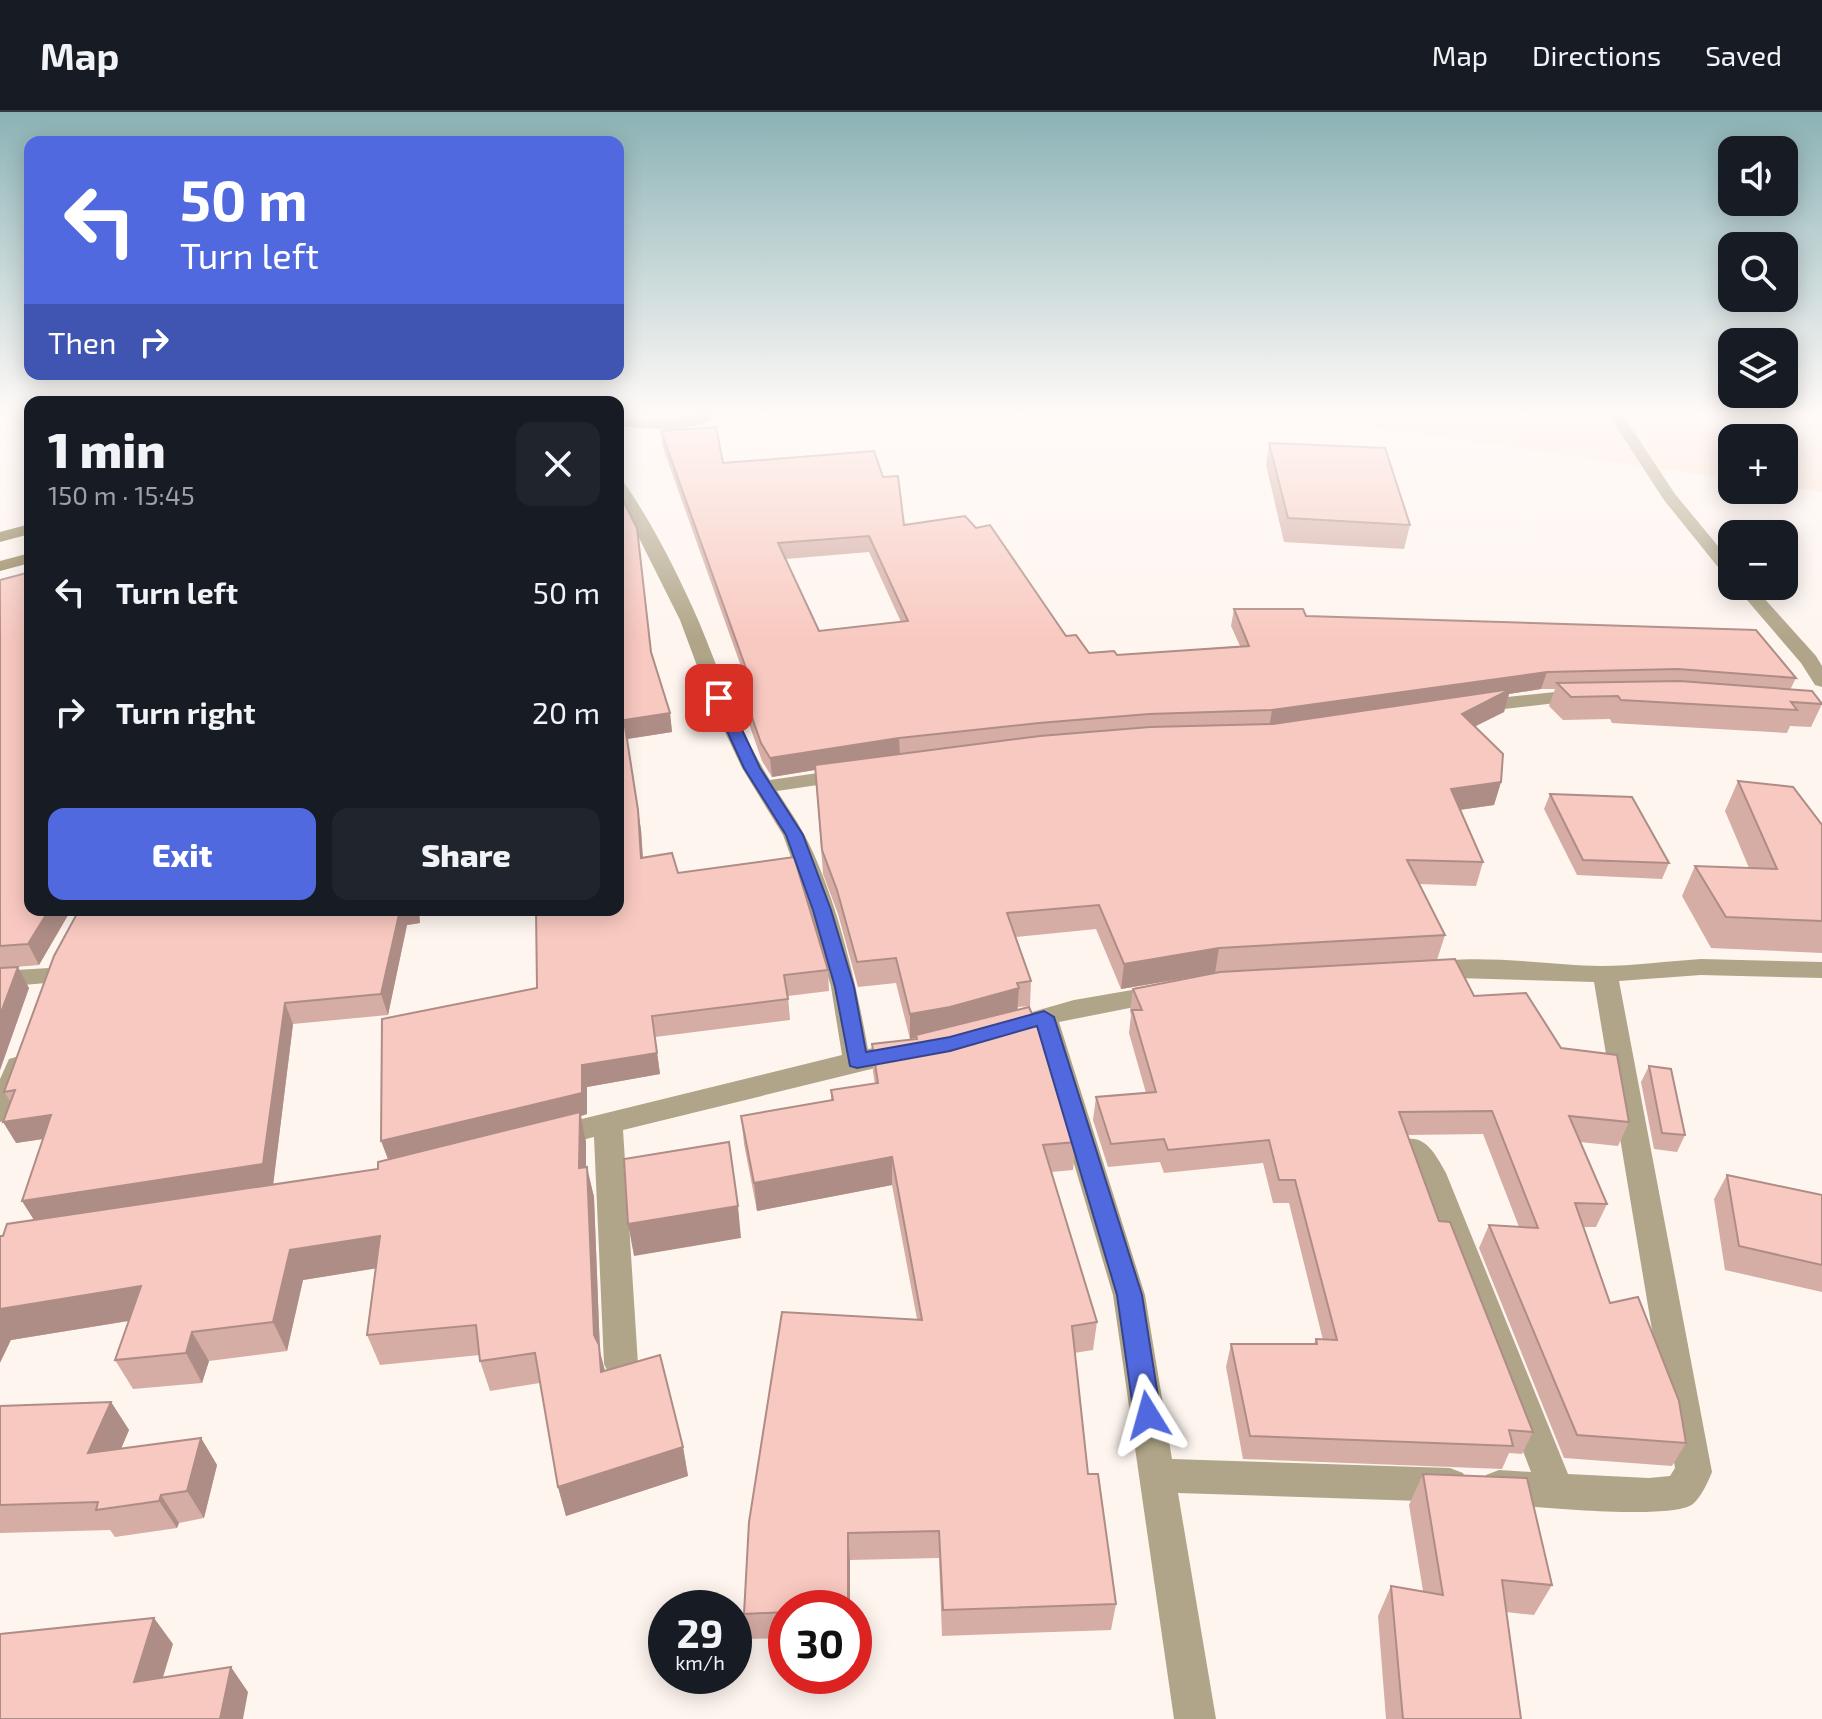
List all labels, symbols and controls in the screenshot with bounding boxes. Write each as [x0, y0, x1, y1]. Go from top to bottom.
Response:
text: Map [40, 32, 119, 78]
text: Map [1432, 38, 1488, 72]
text: Directions [1532, 38, 1661, 72]
text: Saved [1705, 38, 1782, 72]
map controls [1718, 136, 1798, 600]
button: sound [1718, 136, 1798, 216]
text: 50 m [180, 165, 308, 232]
icon: left [48, 168, 152, 272]
button: search [1718, 232, 1798, 312]
text: Turn left [180, 233, 319, 276]
icon: right [132, 320, 176, 364]
text: Then [48, 324, 116, 360]
button: layers [1718, 328, 1798, 408]
text: 1 min [48, 420, 166, 478]
button: close [516, 422, 600, 506]
button: + [1718, 424, 1798, 504]
text: 150 m · 15:45 [48, 479, 195, 510]
button: − [1718, 520, 1798, 600]
icon: left [48, 570, 92, 614]
text: Turn left [116, 574, 238, 610]
text: 50 m [533, 574, 600, 610]
pin [685, 664, 753, 732]
icon: arrive [697, 676, 741, 720]
icon: right [48, 690, 92, 734]
text: Turn right [116, 694, 256, 730]
text: 20 m [532, 694, 600, 730]
button: Exit [48, 808, 316, 900]
button: Share [332, 808, 600, 900]
position arrow [1106, 1373, 1190, 1457]
speed limit sign: 30 [768, 1590, 872, 1694]
text: 29 [677, 1608, 723, 1656]
text: km/h [675, 1650, 725, 1674]

